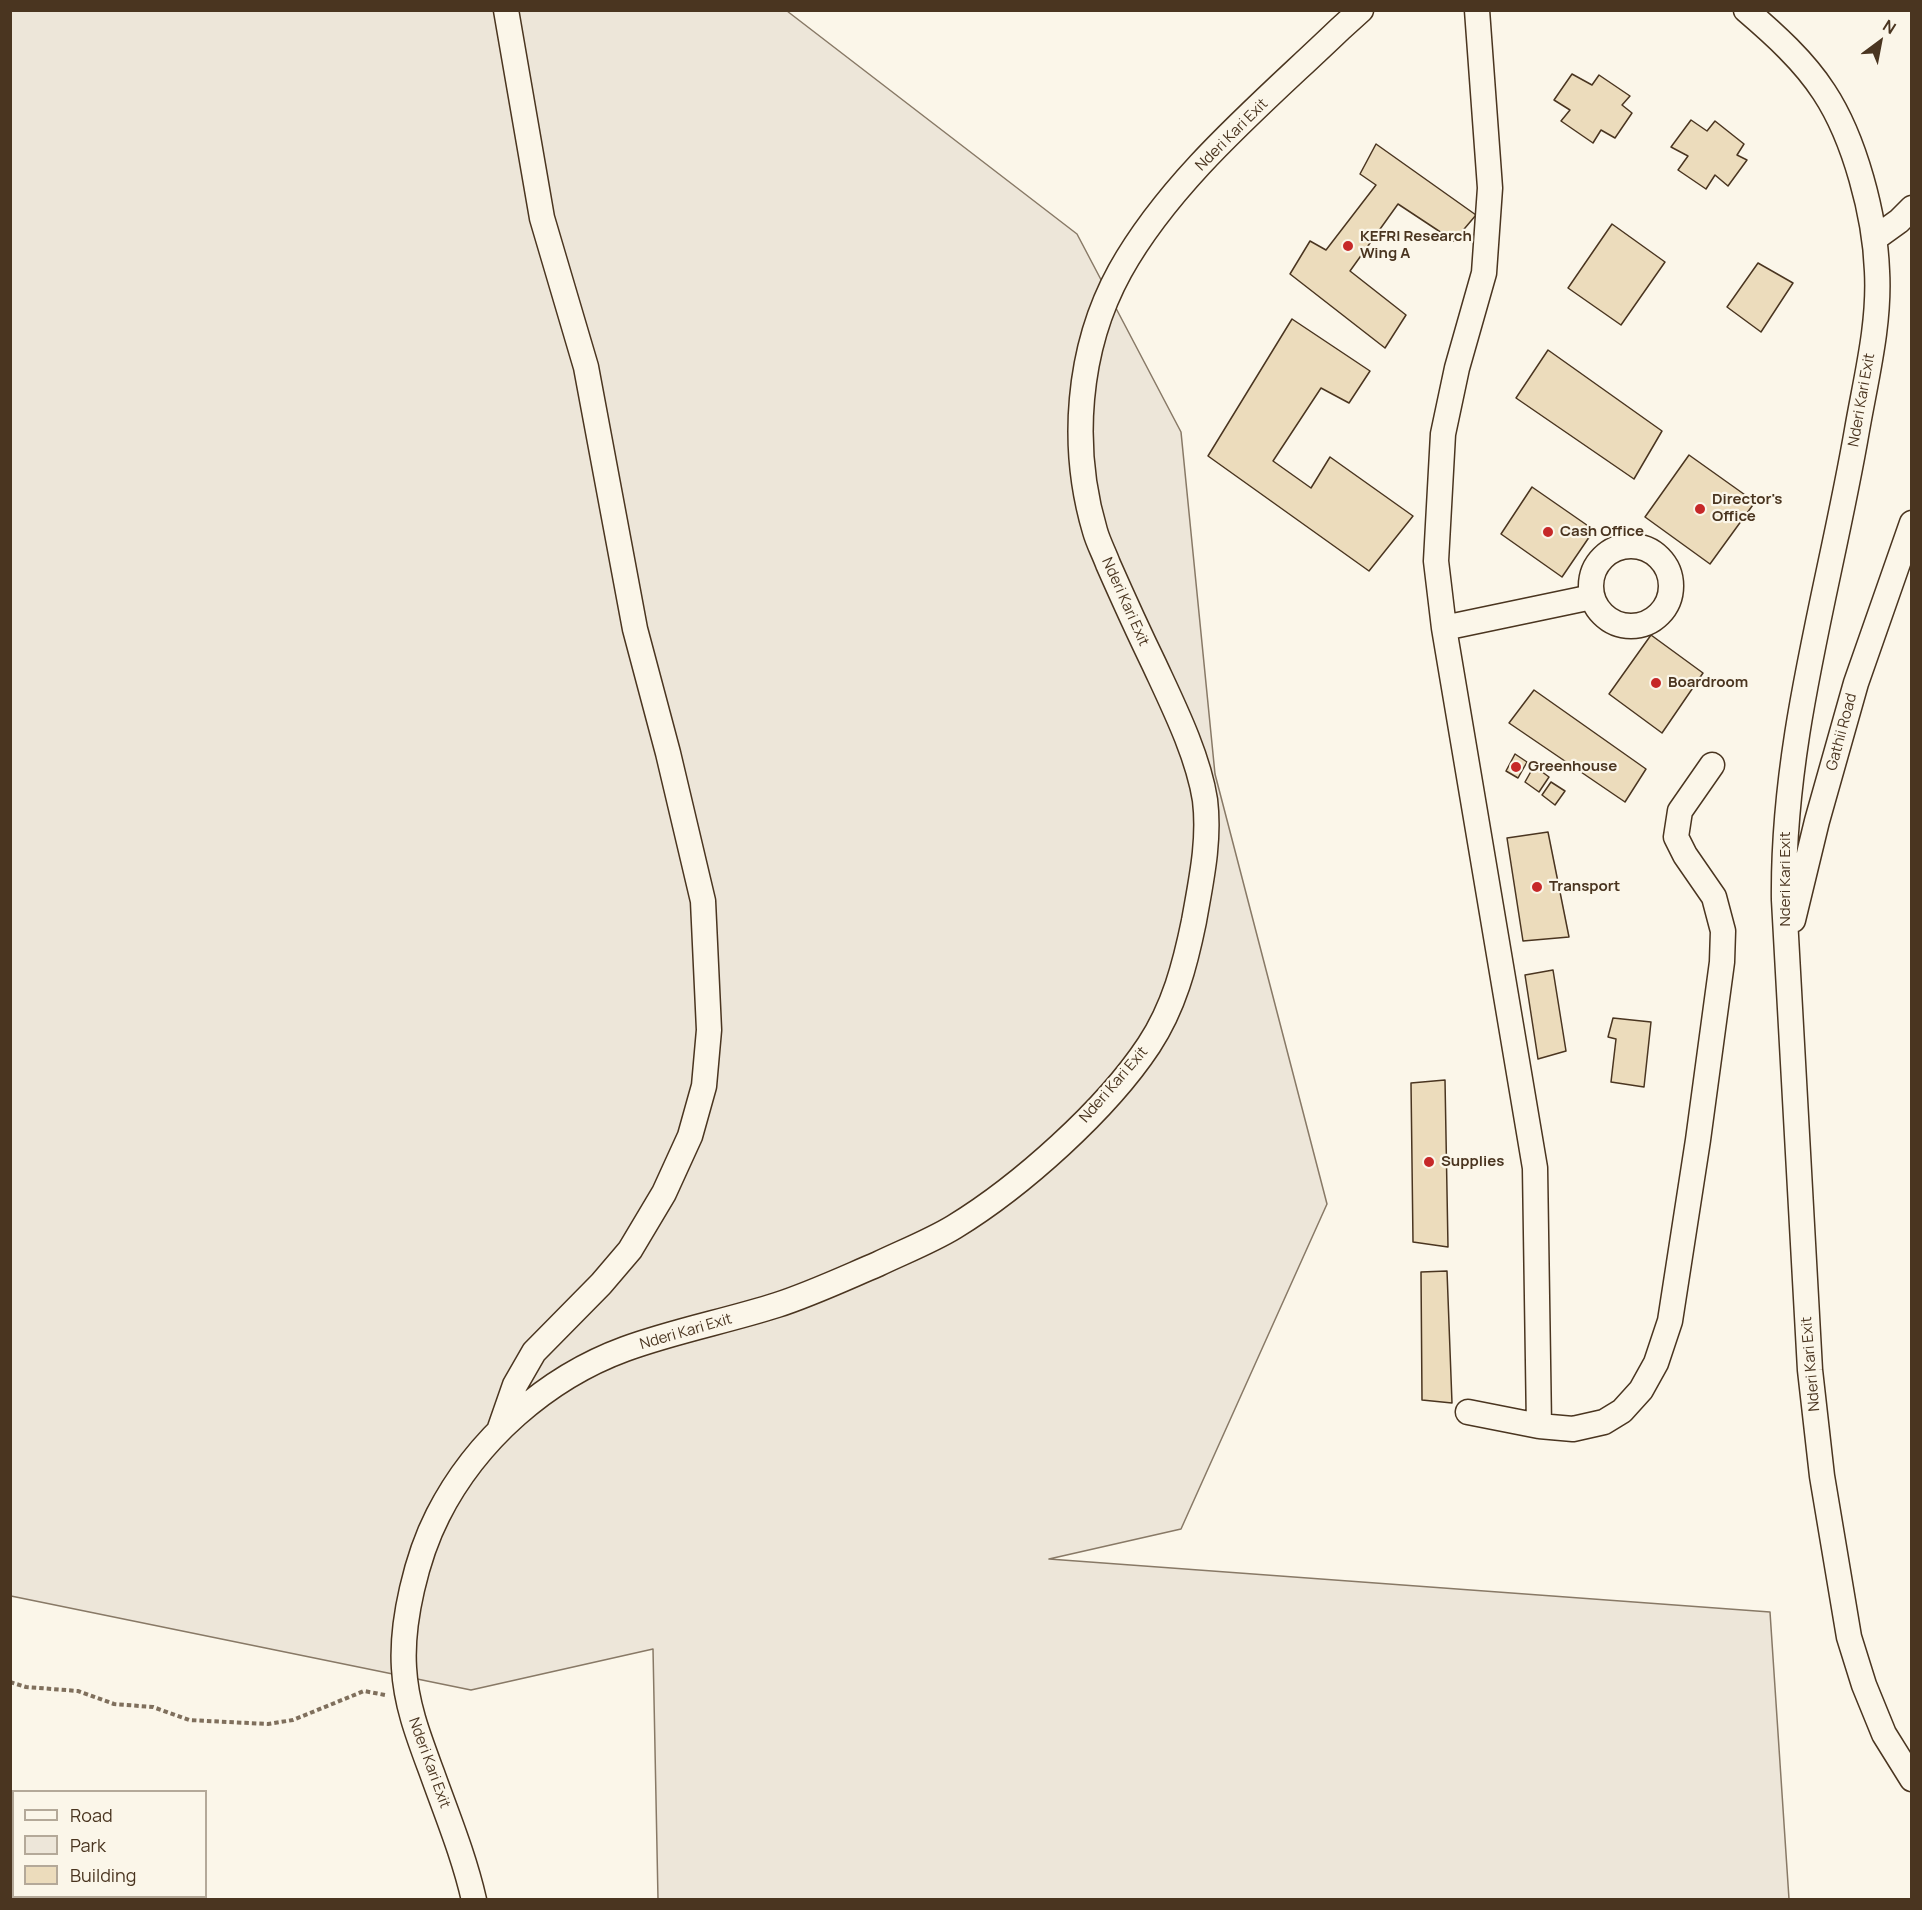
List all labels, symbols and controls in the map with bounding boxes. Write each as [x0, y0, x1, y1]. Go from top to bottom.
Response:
north arrow [1850, 12, 1910, 72]
text: N [1879, 14, 1900, 39]
street label: Nderi Kari Exit [1192, 95, 1272, 175]
place label: KEFRI Research Wing A [1360, 228, 1472, 263]
marker: KEFRI Research Wing A [1341, 239, 1355, 253]
street label: Nderi Kari Exit [1845, 352, 1879, 448]
place label: Director's Office [1712, 491, 1782, 526]
marker: Director's Office [1693, 502, 1707, 516]
place label: Cash Office [1560, 523, 1644, 541]
marker: Cash Office [1541, 525, 1555, 539]
street label: Nderi Kari Exit [1097, 555, 1153, 649]
place label: Boardroom [1668, 674, 1748, 692]
marker: Boardroom [1649, 676, 1663, 690]
street label: Gathii Road [1823, 691, 1861, 773]
place label: Greenhouse [1528, 758, 1617, 776]
marker: Greenhouse [1509, 760, 1523, 774]
street label: Nderi Kari Exit [1777, 832, 1795, 926]
place label: Transport [1549, 878, 1620, 896]
marker: Transport [1530, 880, 1544, 894]
street label: Nderi Kari Exit [1076, 1043, 1152, 1127]
place label: Supplies [1441, 1153, 1504, 1171]
marker: Supplies [1422, 1155, 1436, 1169]
street label: Nderi Kari Exit [638, 1310, 734, 1354]
street label: Nderi Kari Exit [1798, 1316, 1824, 1412]
street label: Nderi Kari Exit [404, 1715, 454, 1811]
legend [12, 1790, 207, 1898]
text: Road [70, 1803, 113, 1827]
text: Park [70, 1833, 106, 1857]
text: Building [70, 1863, 136, 1887]

